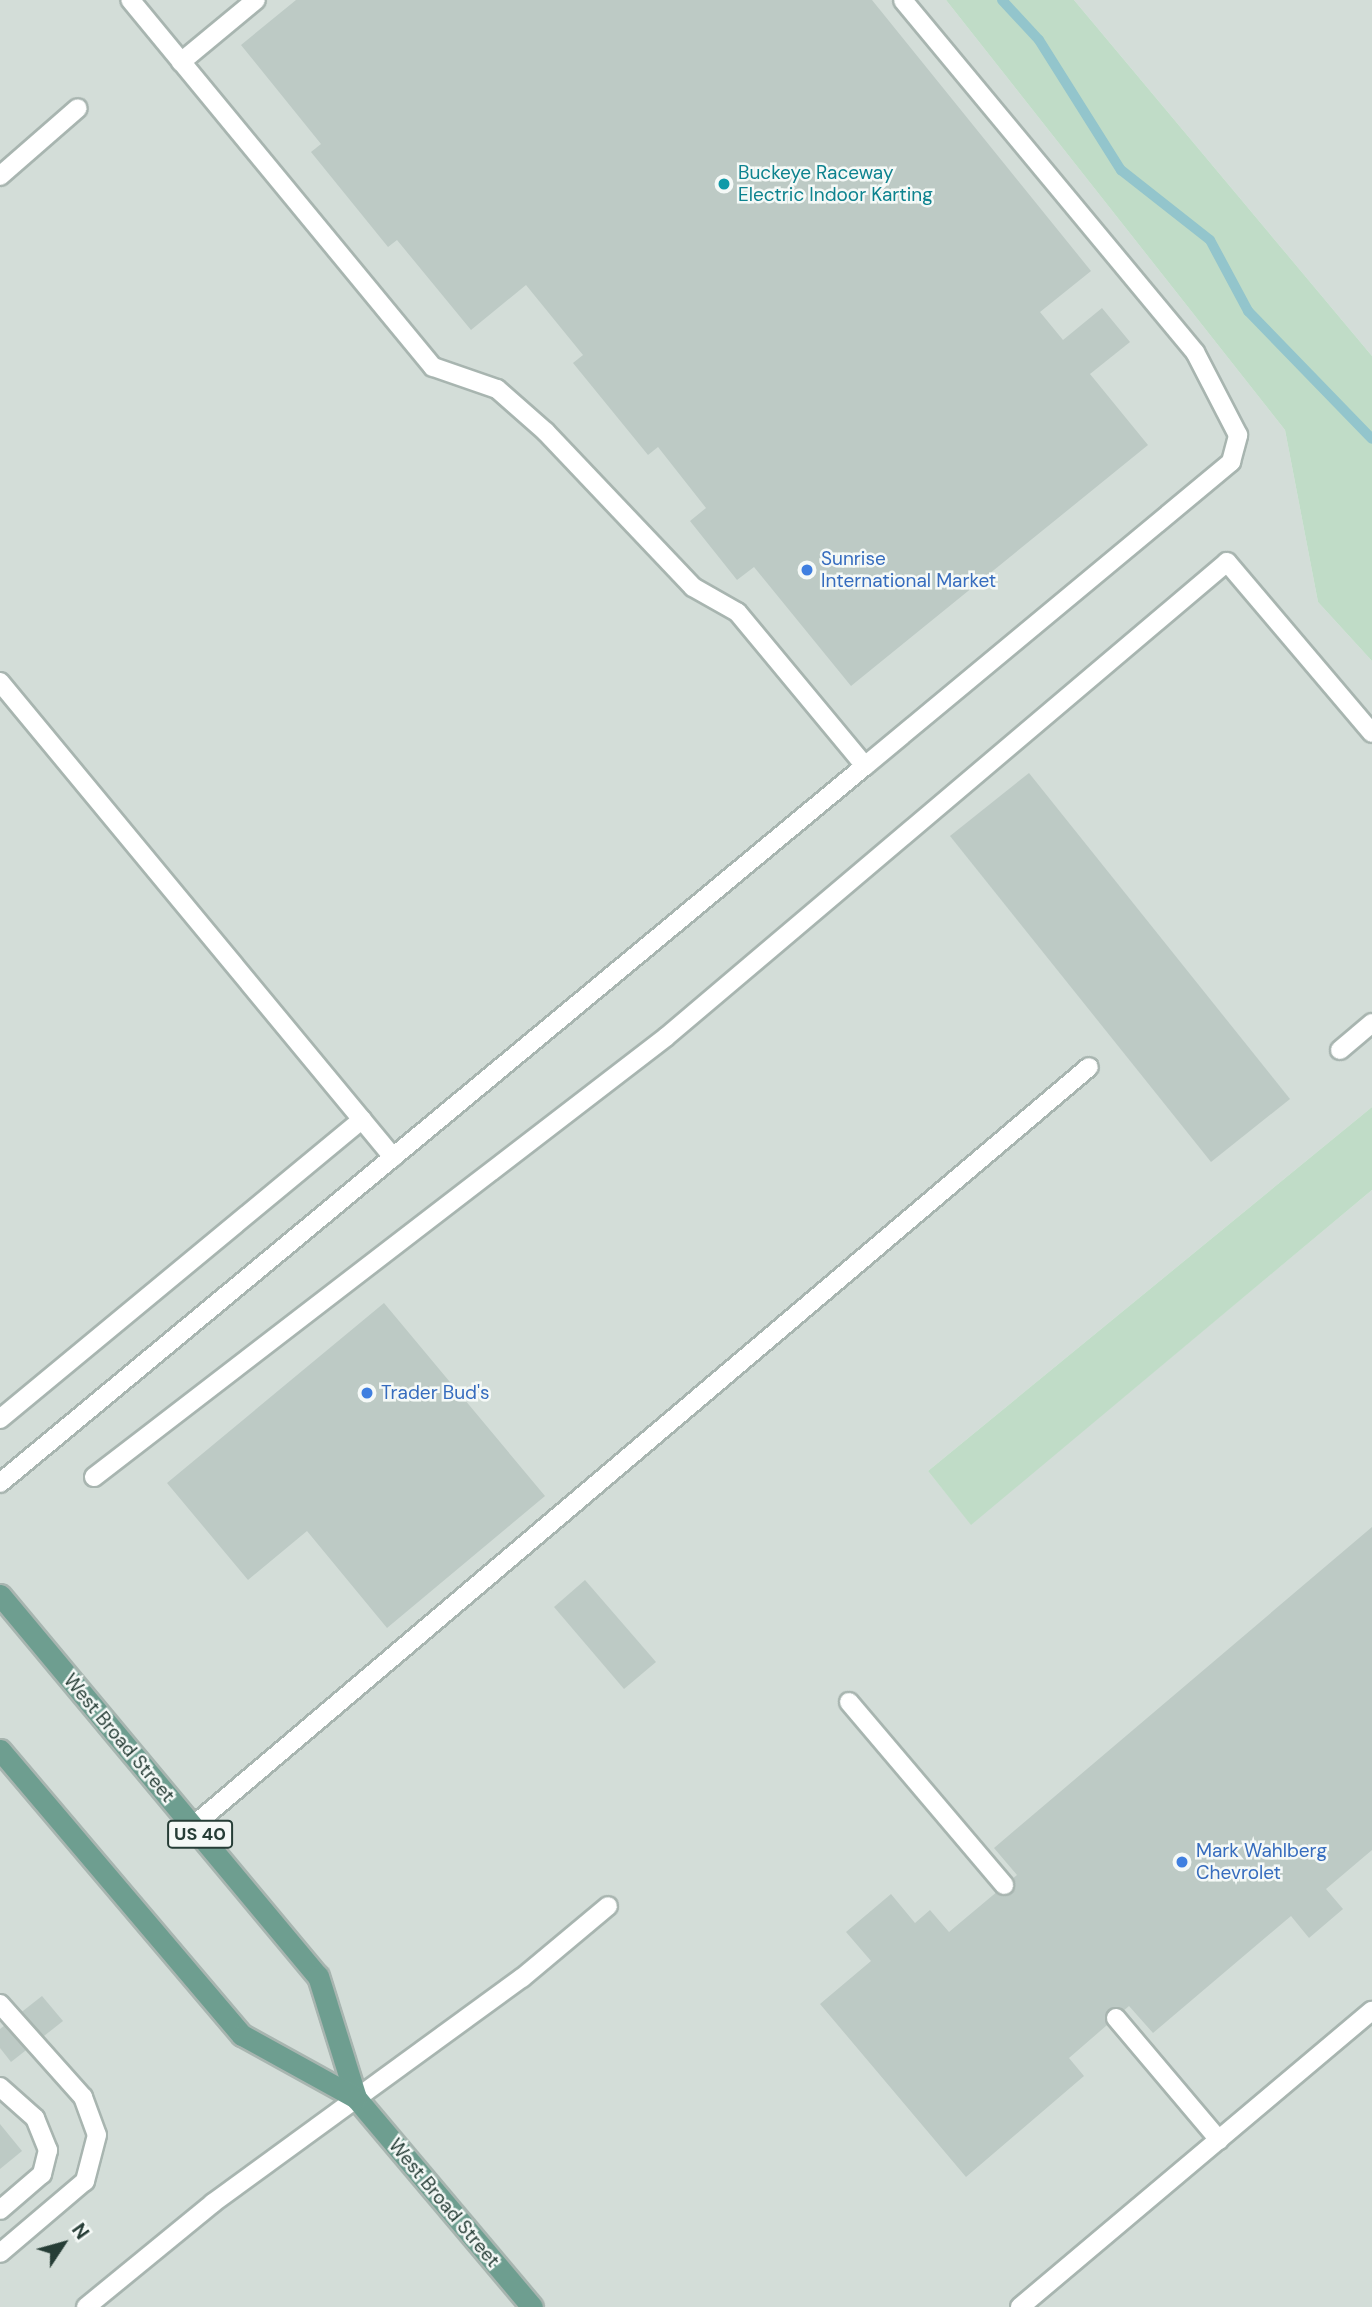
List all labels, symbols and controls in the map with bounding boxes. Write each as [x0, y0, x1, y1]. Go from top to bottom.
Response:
place label: Buckeye Raceway Electric Indoor Karting [738, 162, 933, 206]
marker: Buckeye Raceway Electric Indoor Karting [716, 176, 732, 192]
place label: Sunrise International Market [821, 548, 996, 592]
marker: Sunrise International Market [799, 562, 815, 578]
place label: Trader Bud's [381, 1382, 490, 1404]
marker: Trader Bud's [359, 1385, 375, 1401]
street label: West Broad Street [59, 1669, 179, 1807]
road number: US 40 [167, 1820, 233, 1848]
place label: Mark Wahlberg Chevrolet [1196, 1840, 1327, 1884]
marker: Mark Wahlberg Chevrolet [1174, 1854, 1190, 1870]
street label: West Broad Street [384, 2134, 504, 2272]
north arrow [28, 2209, 98, 2279]
text: N [66, 2218, 95, 2244]

